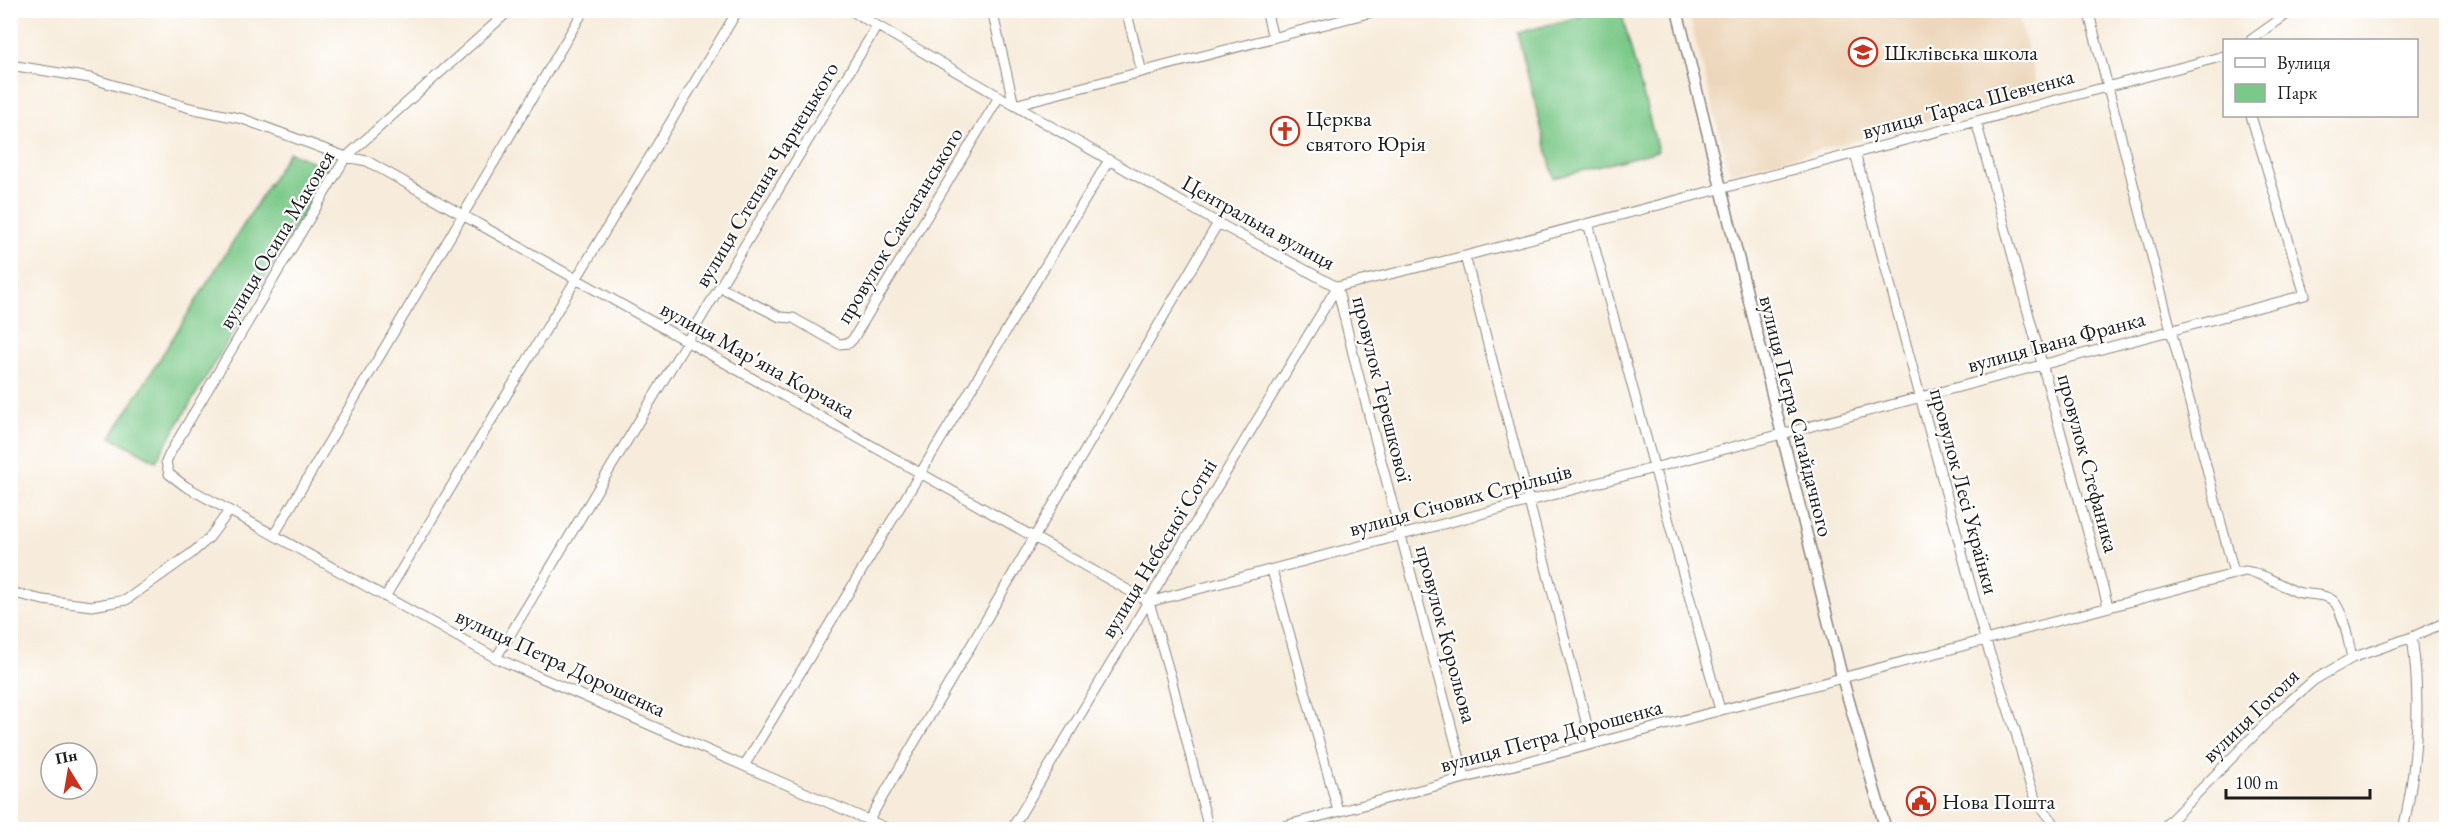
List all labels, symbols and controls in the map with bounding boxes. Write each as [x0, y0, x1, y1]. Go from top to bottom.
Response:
school or university icon: Шклівська школа [1847, 36, 1879, 68]
place label: Шклівська школа [1884, 38, 2038, 67]
legend [2223, 39, 2418, 117]
text: Вулиця [2277, 51, 2330, 74]
street label: вулиця Степана Чарнецького [688, 56, 845, 292]
street label: вулиця Тараса Шевченка [1859, 61, 2077, 146]
text: Парк [2277, 81, 2317, 104]
place label: Церква святого Юрія [1306, 104, 1426, 158]
church icon: Церква святого Юрія [1269, 115, 1301, 147]
street label: провулок Саксаганського [829, 121, 970, 329]
street label: вулиця Осипа Маковея [211, 144, 341, 334]
street label: Центральна вулиця [1177, 168, 1341, 277]
street label: вулиця Петра Сагайдачного [1752, 292, 1841, 540]
street label: провулок Терешкової [1345, 293, 1420, 486]
street label: вулиця Мар'яна Корчака [655, 294, 860, 425]
street label: вулиця Івана Франка [1964, 304, 2148, 379]
street label: провулок Стефаника [2051, 370, 2126, 556]
street label: провулок Лесі Українки [1923, 385, 2006, 598]
street label: вулиця Небесної Сотні [1093, 453, 1223, 643]
street label: вулиця Січових Стрільців [1346, 456, 1574, 543]
street label: провулок Корольова [1409, 542, 1484, 727]
street label: вулиця Петра Дорошенка [451, 601, 671, 724]
street label: вулиця Гоголя [2195, 662, 2305, 769]
street label: вулиця Петра Дорошенка [1437, 692, 1666, 779]
north arrow [39, 741, 99, 801]
text: Пн [53, 744, 79, 769]
scale bar [2226, 762, 2370, 800]
text: 100 m [2235, 771, 2279, 794]
public building icon: Нова Пошта [1905, 785, 1937, 817]
place label: Нова Пошта [1942, 787, 2056, 816]

